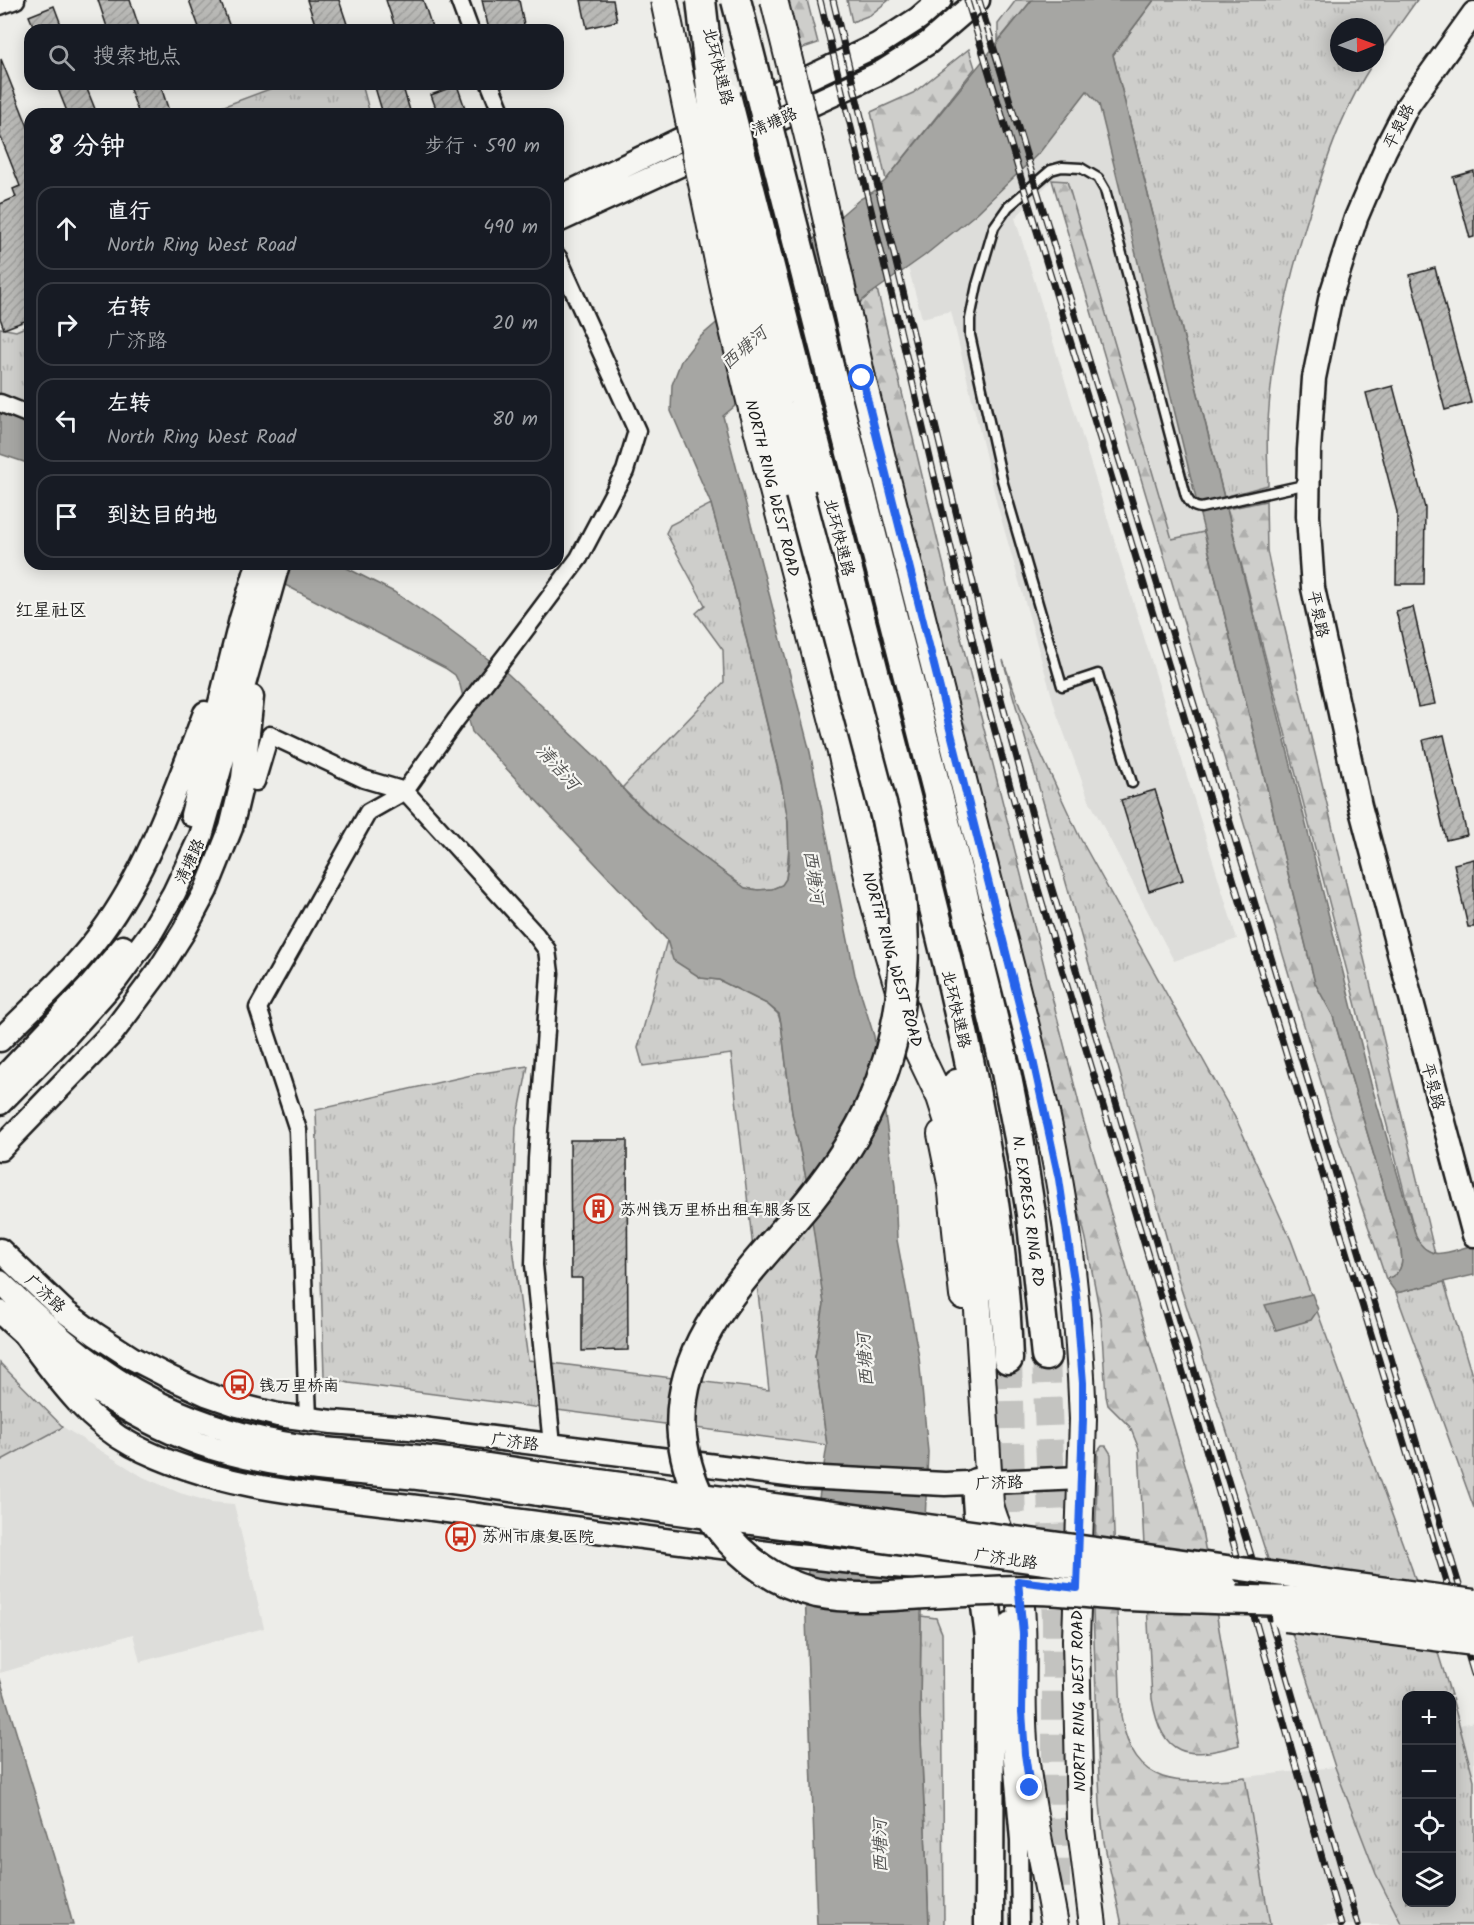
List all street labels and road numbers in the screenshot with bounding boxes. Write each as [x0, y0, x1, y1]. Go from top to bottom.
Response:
street label: 北环快速路 [696, 25, 739, 108]
street label: 平泉路 [1377, 100, 1421, 154]
street label: 清塘路 [748, 101, 802, 144]
street label: NORTH RING WEST ROAD [737, 397, 806, 579]
street label: 北环快速路 [817, 496, 860, 579]
street label: 平泉路 [1300, 588, 1335, 640]
street label: 清塘路 [169, 835, 212, 889]
street label: NORTH RING WEST ROAD [855, 869, 929, 1050]
street label: 北环快速路 [934, 968, 977, 1051]
street label: 平泉路 [1414, 1060, 1451, 1113]
street label: N. EXPRESS RING RD [1005, 1134, 1050, 1288]
street label: 广济路 [19, 1269, 71, 1320]
street label: 广济路 [489, 1427, 540, 1458]
street label: 广济路 [975, 1470, 1023, 1497]
street label: 广济北路 [972, 1543, 1039, 1576]
street label: NORTH RING WEST ROAD [1065, 1610, 1094, 1792]

